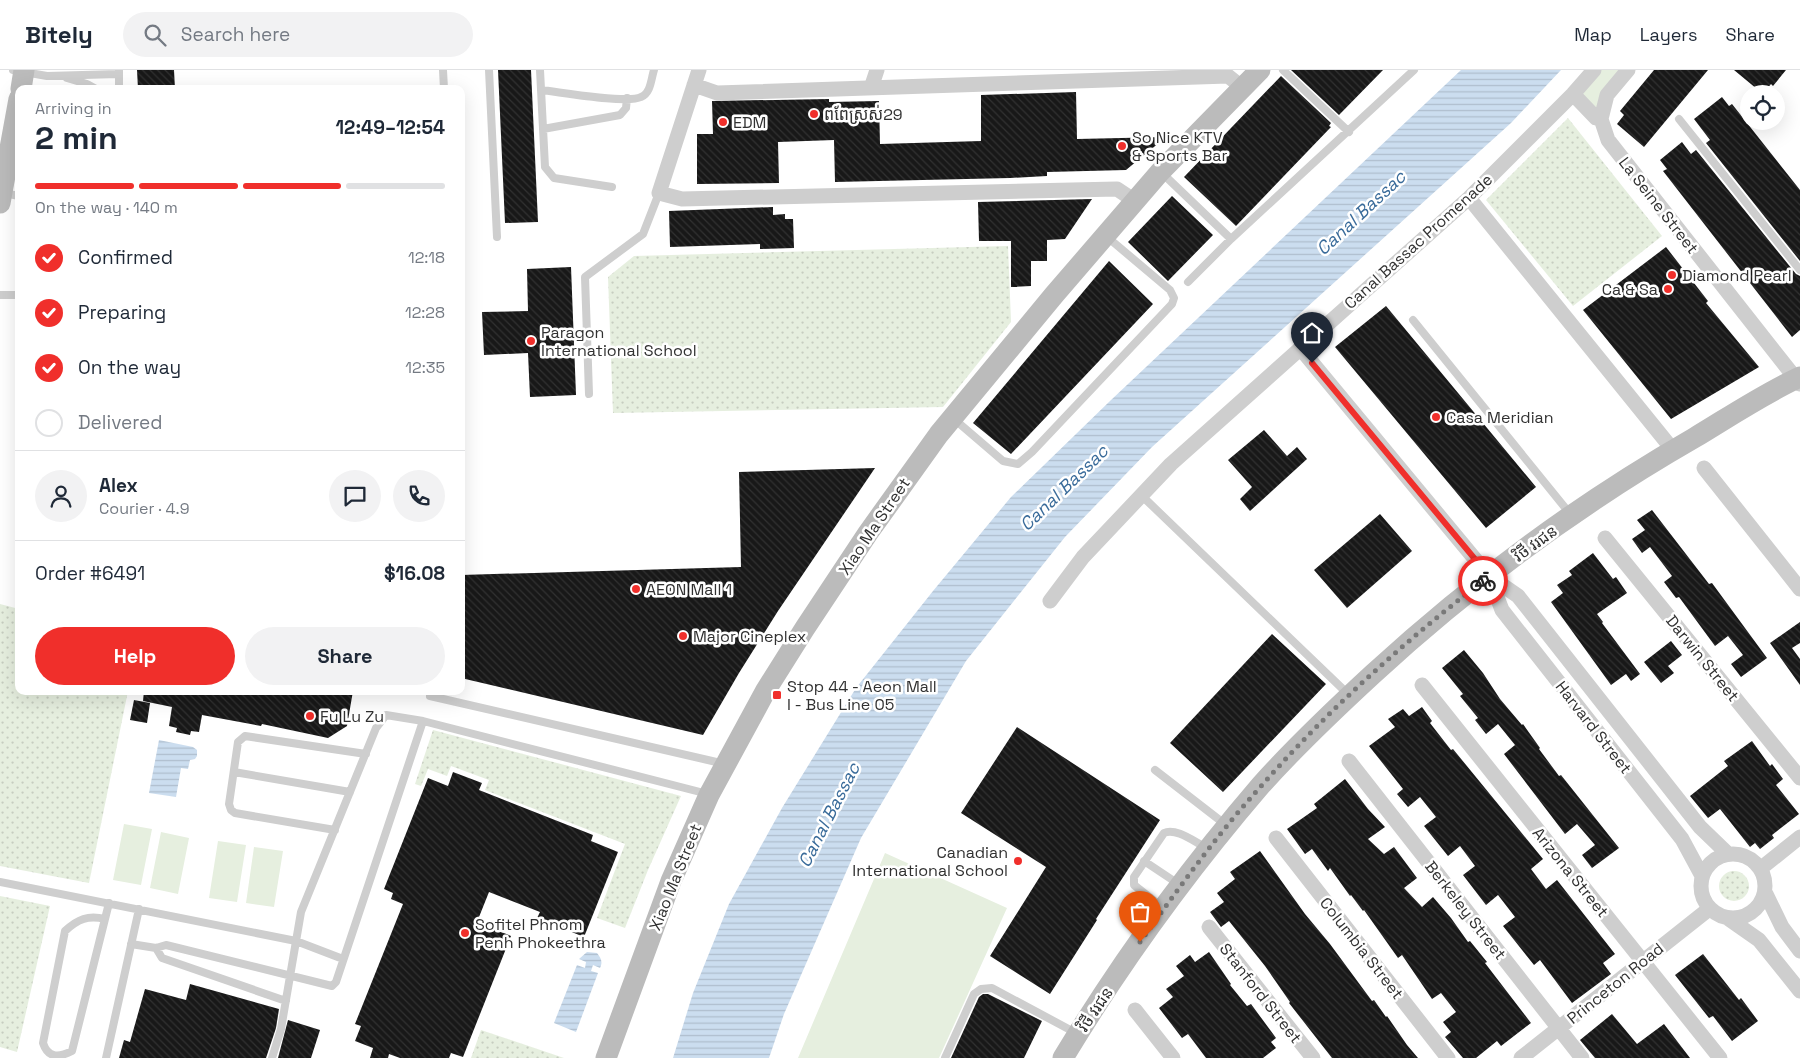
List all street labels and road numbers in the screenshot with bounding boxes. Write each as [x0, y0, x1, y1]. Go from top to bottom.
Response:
street label: La Seine Street [1614, 153, 1703, 258]
street label: Canal Bassac Promenade [1340, 169, 1497, 314]
street label: Xiao Ma Street [834, 474, 915, 579]
street label: វិថី វរជន [1508, 520, 1562, 567]
street label: Darwin Street [1661, 611, 1744, 706]
street label: Harvard Street [1551, 677, 1636, 778]
street label: Xiao Ma Street [645, 821, 706, 934]
street label: Arizona Street [1528, 823, 1613, 922]
street label: Berkeley Street [1420, 857, 1511, 964]
street label: Columbia Street [1315, 893, 1408, 1004]
street label: Princeton Road [1563, 938, 1668, 1029]
street label: Stanford Street [1215, 939, 1306, 1048]
street label: វិថី វរជន [1072, 983, 1118, 1036]

